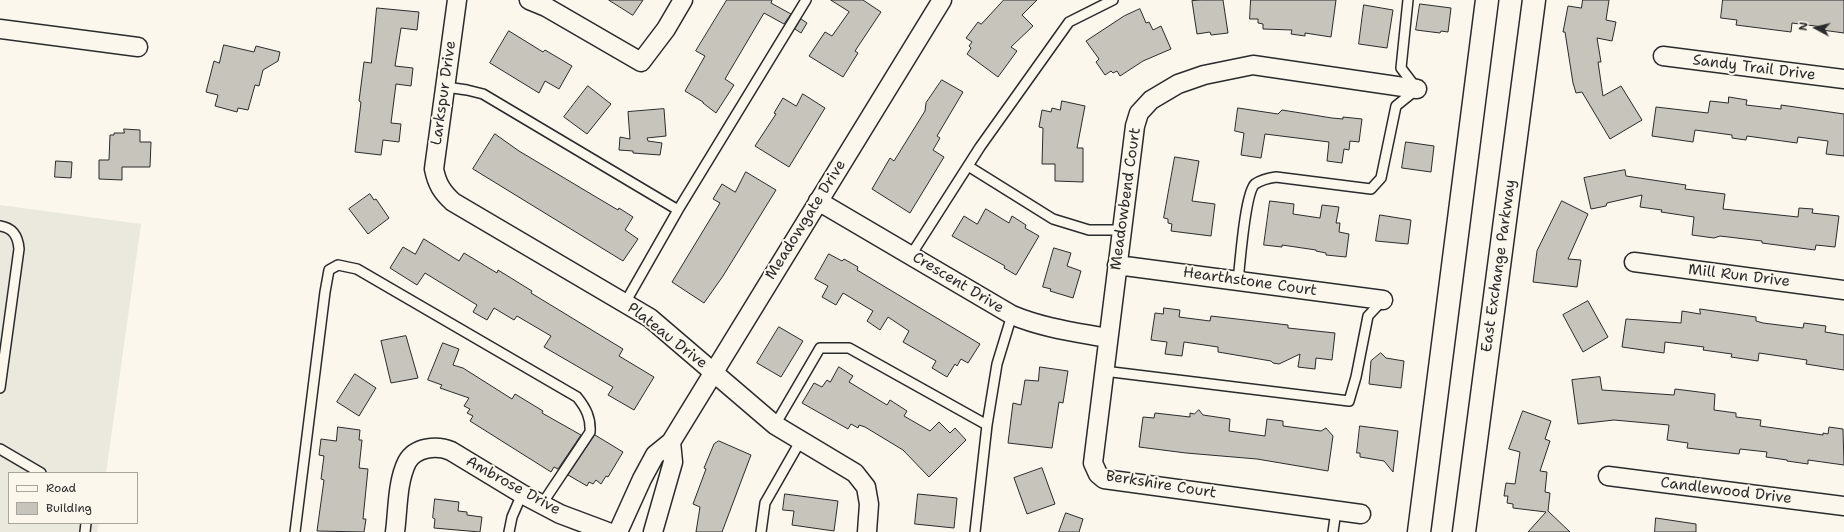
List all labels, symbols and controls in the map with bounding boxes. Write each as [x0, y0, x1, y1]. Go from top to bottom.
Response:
north arrow [1796, 8, 1836, 48]
text: N [1796, 21, 1812, 32]
street label: Larkspur Drive [428, 40, 460, 146]
street label: Sandy Trail Drive [1692, 52, 1816, 84]
street label: Meadowbend Court [1107, 127, 1145, 271]
street label: Meadowgate Drive [762, 157, 850, 283]
street label: East Exchange Parkway [1478, 179, 1520, 353]
street label: Crescent Drive [909, 249, 1007, 317]
street label: Mill Run Drive [1687, 261, 1791, 291]
street label: Hearthstone Court [1182, 264, 1318, 300]
street label: Plateau Drive [623, 299, 711, 373]
street label: Ambrose Drive [463, 453, 563, 519]
street label: Berkshire Court [1104, 467, 1218, 503]
legend [8, 472, 138, 524]
street label: Candlewood Drive [1659, 474, 1793, 508]
text: Road [46, 480, 76, 496]
text: Building [46, 500, 92, 516]

